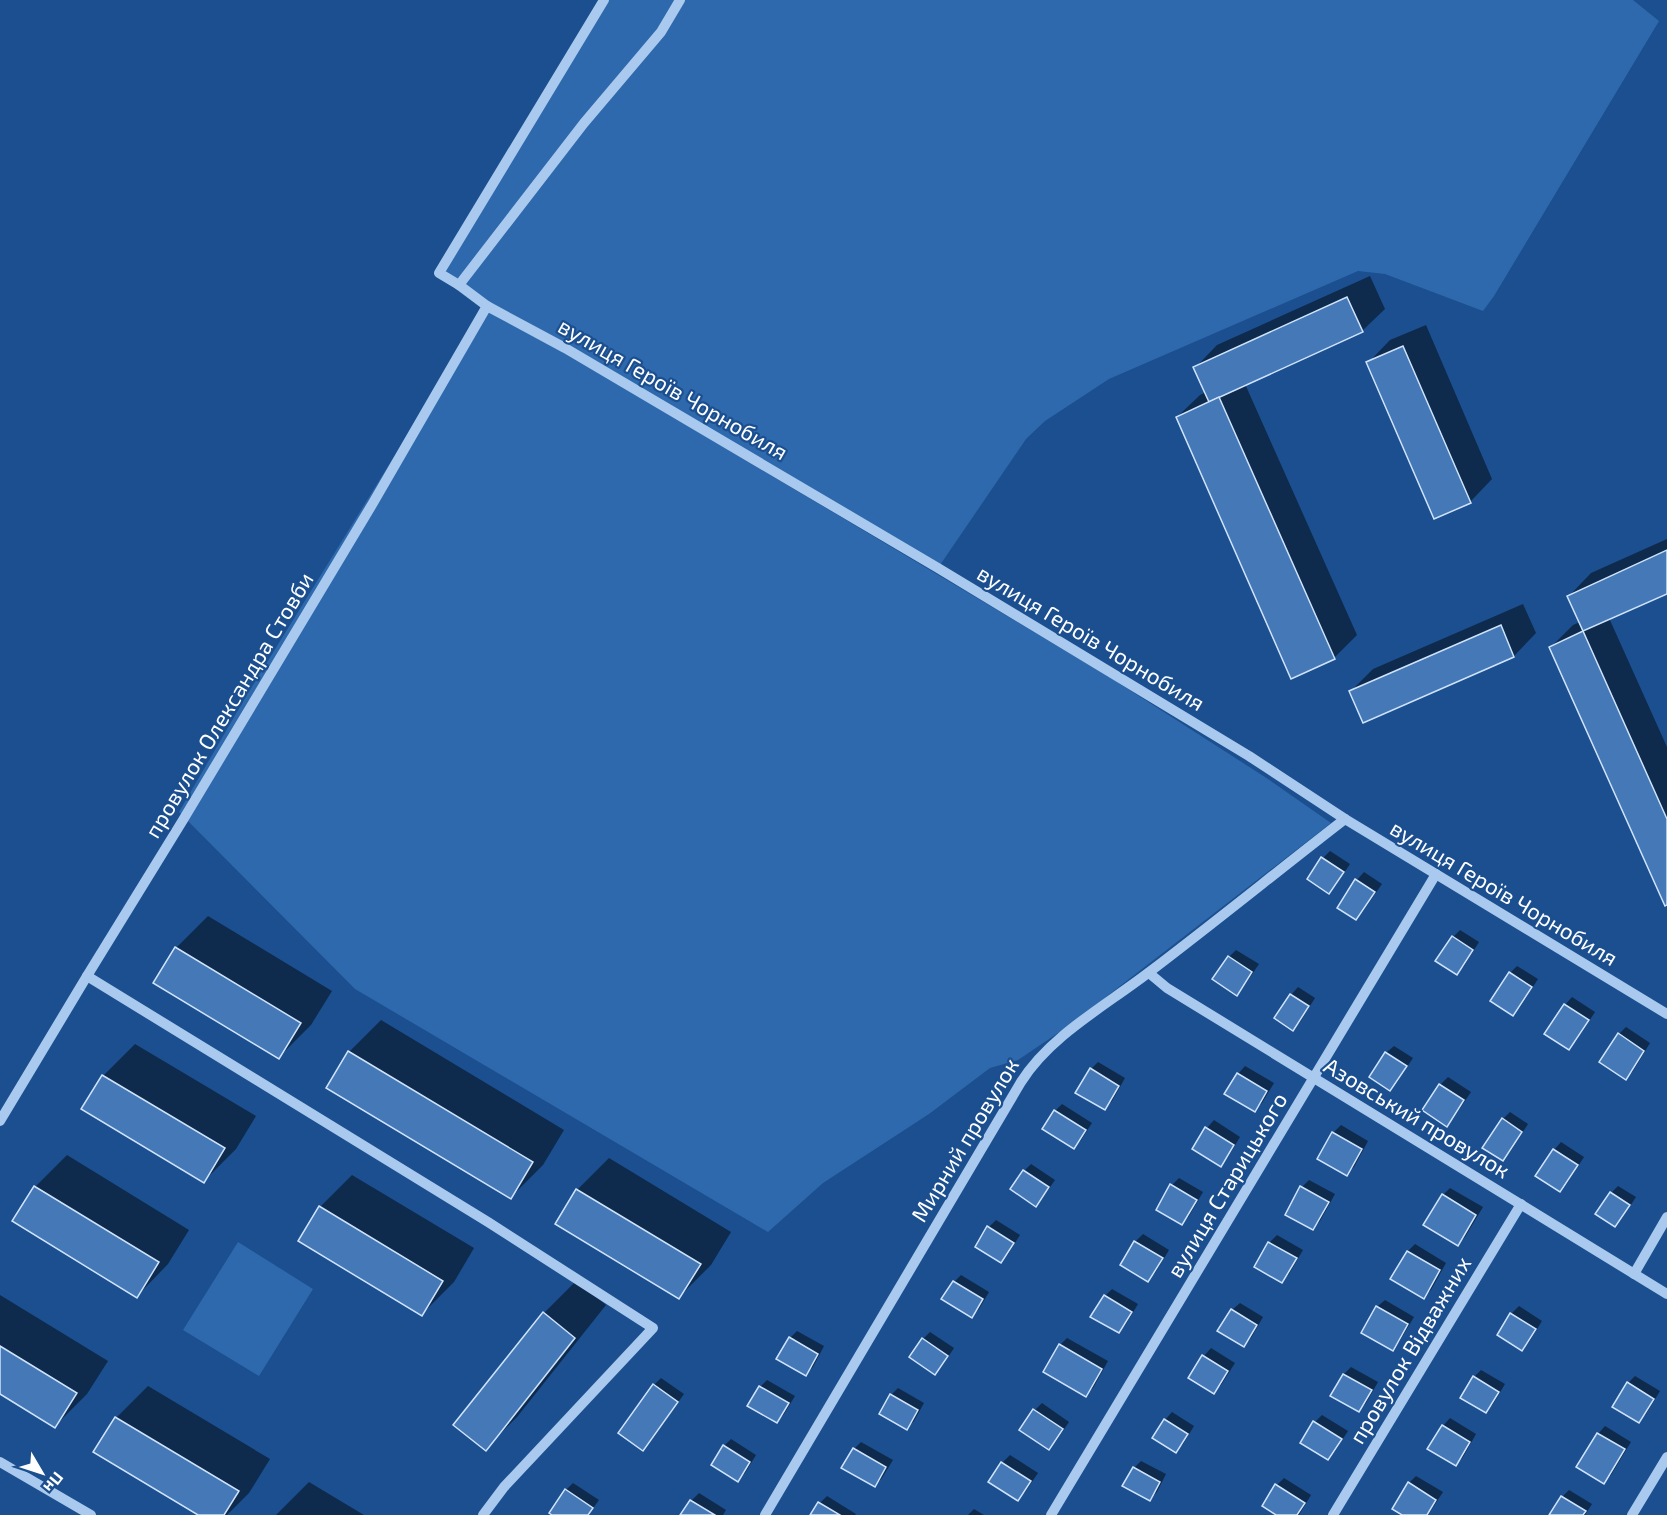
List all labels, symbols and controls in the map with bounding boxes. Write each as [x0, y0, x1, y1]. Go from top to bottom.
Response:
street label: вулиця Героїв Чорнобиля [554, 312, 793, 465]
street label: вулиця Героїв Чорнобиля [973, 559, 1210, 716]
street label: провулок Олександра Стовби [138, 567, 319, 842]
street label: вулиця Героїв Чорнобиля [1386, 814, 1623, 971]
street label: Азовський провулок [1320, 1051, 1515, 1184]
street label: Мирний провулок [905, 1053, 1024, 1227]
street label: вулиця Старицького [1161, 1088, 1292, 1282]
street label: провулок Відважних [1343, 1251, 1476, 1448]
north arrow [12, 1443, 72, 1503]
text: Пн [40, 1469, 68, 1497]

